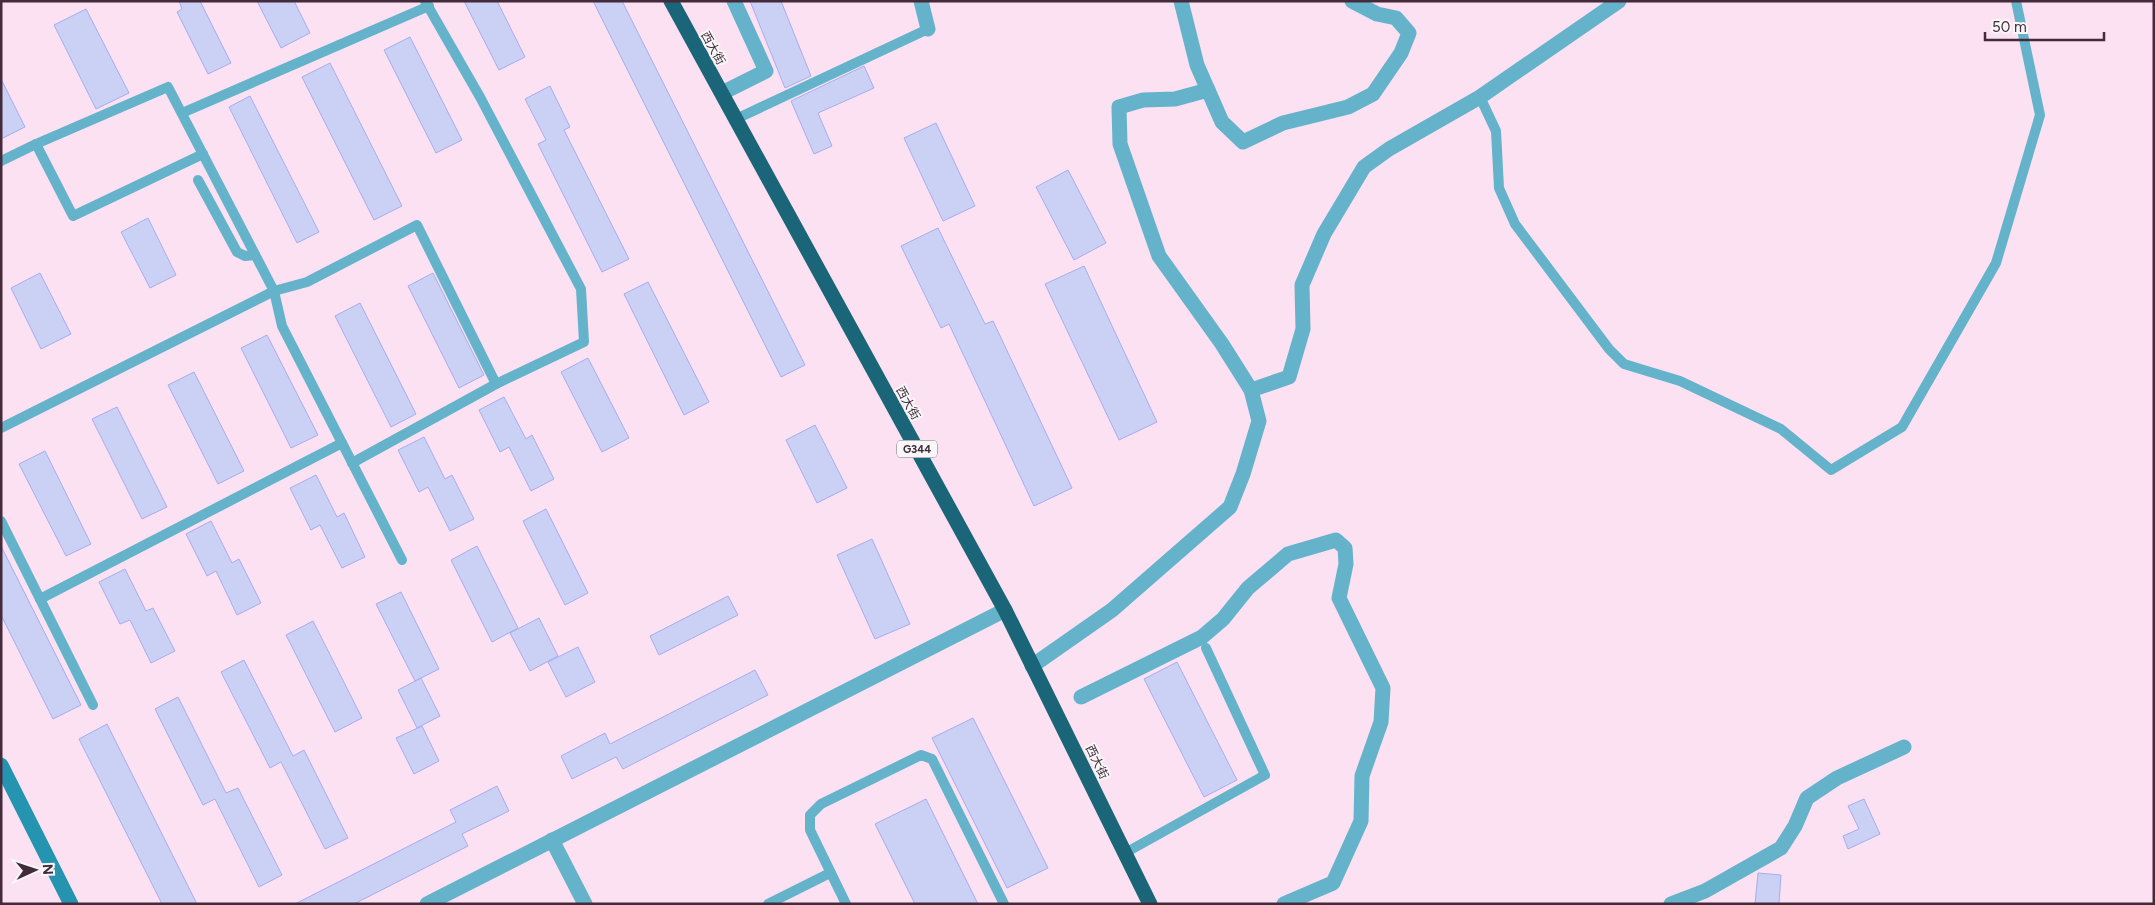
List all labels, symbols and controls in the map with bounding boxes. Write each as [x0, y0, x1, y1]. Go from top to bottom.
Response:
scale bar [1985, 10, 2104, 42]
text: 50 m [1992, 18, 2027, 36]
street label: 西大街 [698, 29, 728, 67]
street label: 西大街 [893, 384, 923, 422]
road number: G344 [897, 440, 937, 458]
street label: 西大街 [1083, 743, 1111, 781]
north arrow [10, 845, 60, 895]
text: N [39, 863, 56, 875]

